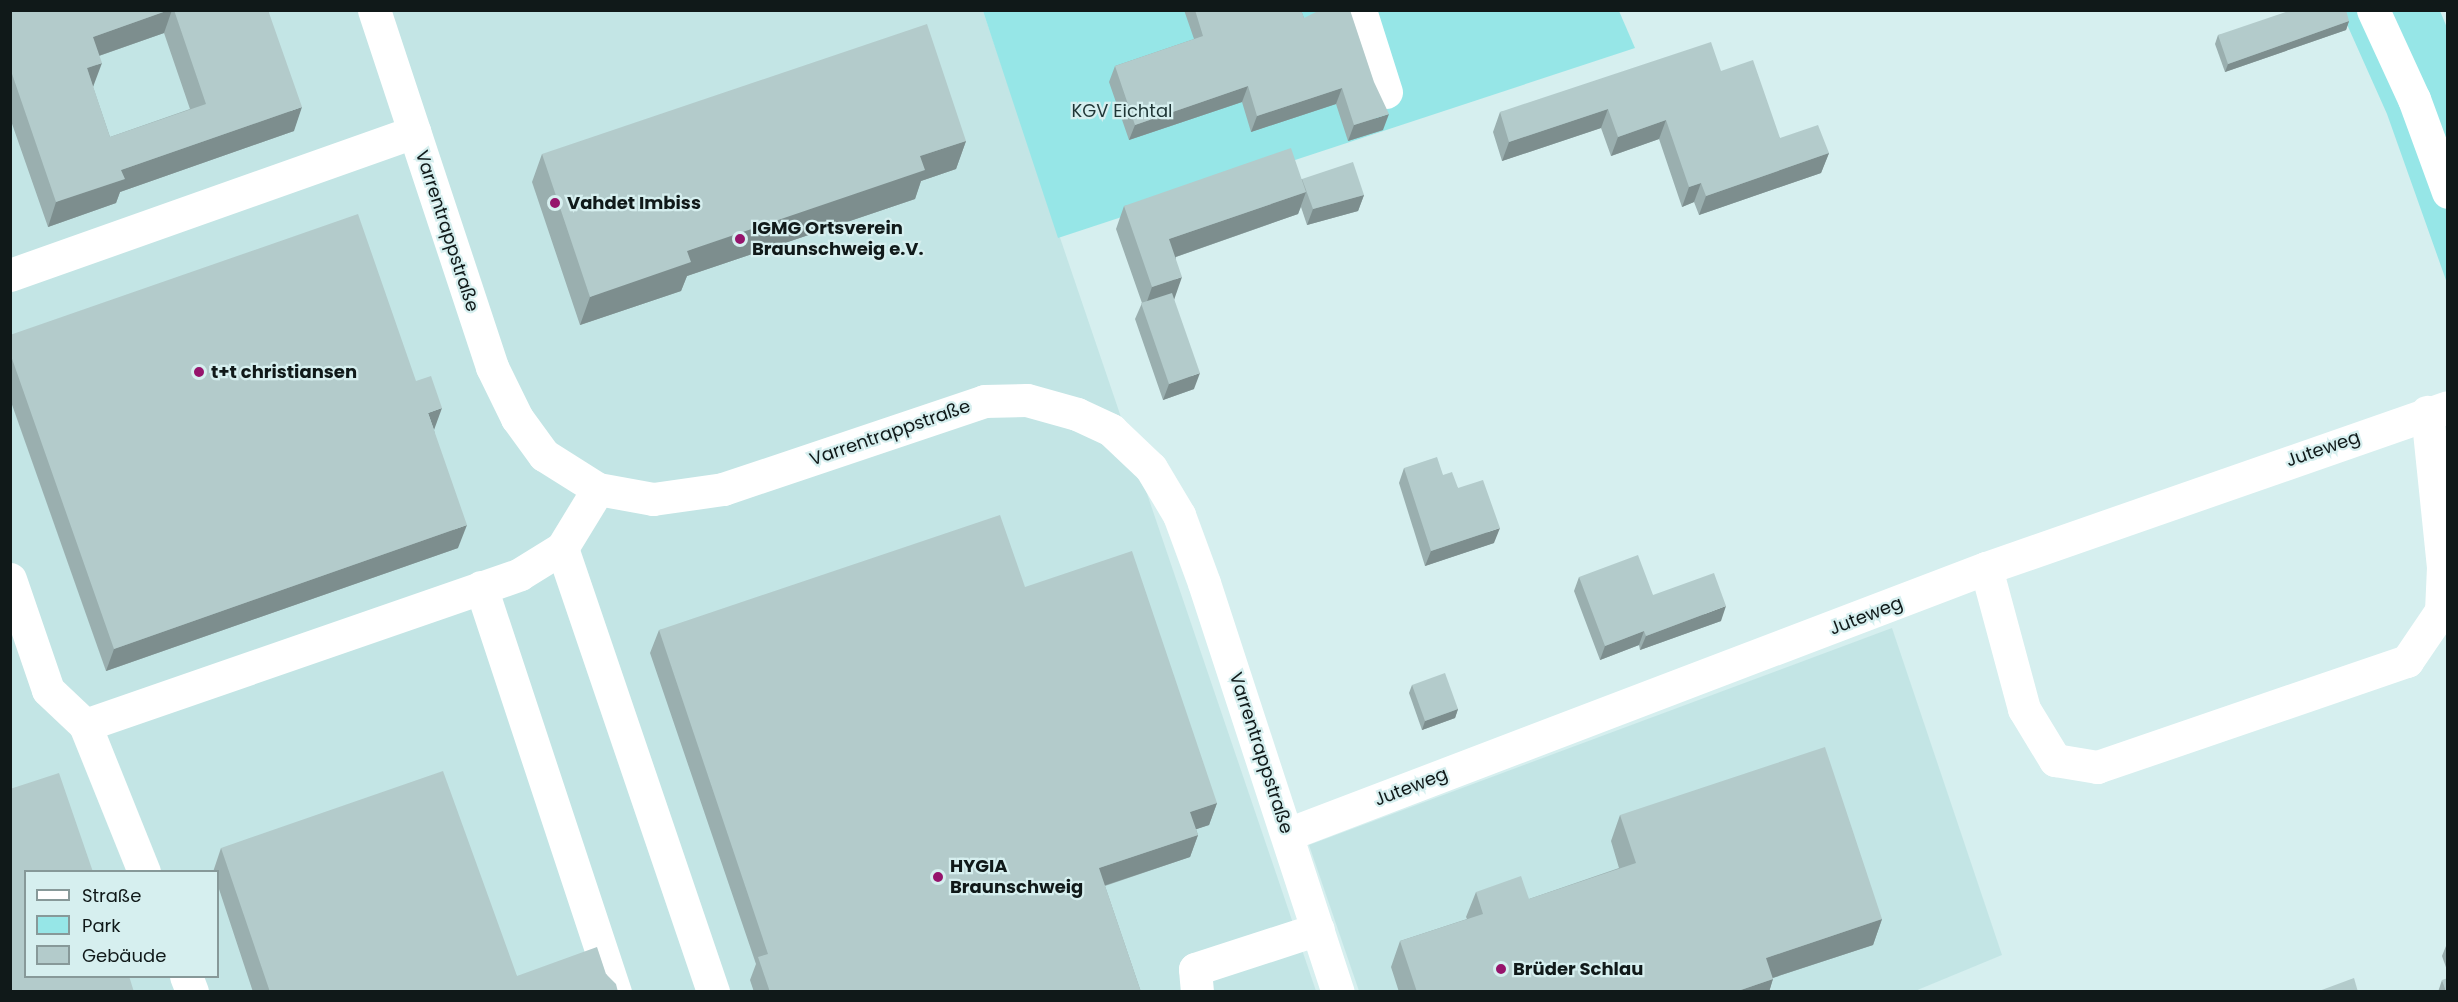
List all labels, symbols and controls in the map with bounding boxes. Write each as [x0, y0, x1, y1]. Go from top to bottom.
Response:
park label: KGV Eichtal [1071, 100, 1173, 122]
street label: Varrentrappstraße [411, 148, 483, 314]
place label: Vahdet Imbiss [567, 192, 701, 214]
marker: Vahdet Imbiss [548, 196, 562, 210]
place label: IGMG Ortsverein Braunschweig e.V. [752, 218, 924, 260]
marker: IGMG Ortsverein Braunschweig e.V. [733, 232, 747, 246]
place label: t+t christiansen [211, 361, 357, 383]
marker: t+t christiansen [192, 365, 206, 379]
street label: Varrentrappstraße [807, 395, 973, 471]
street label: Juteweg [2283, 426, 2363, 472]
street label: Juteweg [1826, 592, 1906, 640]
street label: Varrentrappstraße [1225, 670, 1297, 836]
street label: Juteweg [1371, 763, 1451, 811]
place label: HYGIA Braunschweig [950, 856, 1083, 898]
legend [24, 870, 219, 978]
marker: HYGIA Braunschweig [931, 870, 945, 884]
text: Straße [82, 883, 141, 908]
text: Park [82, 913, 121, 938]
text: Gebäude [82, 943, 166, 968]
place label: Brüder Schlau [1513, 958, 1643, 980]
marker: Brüder Schlau [1494, 962, 1508, 976]

